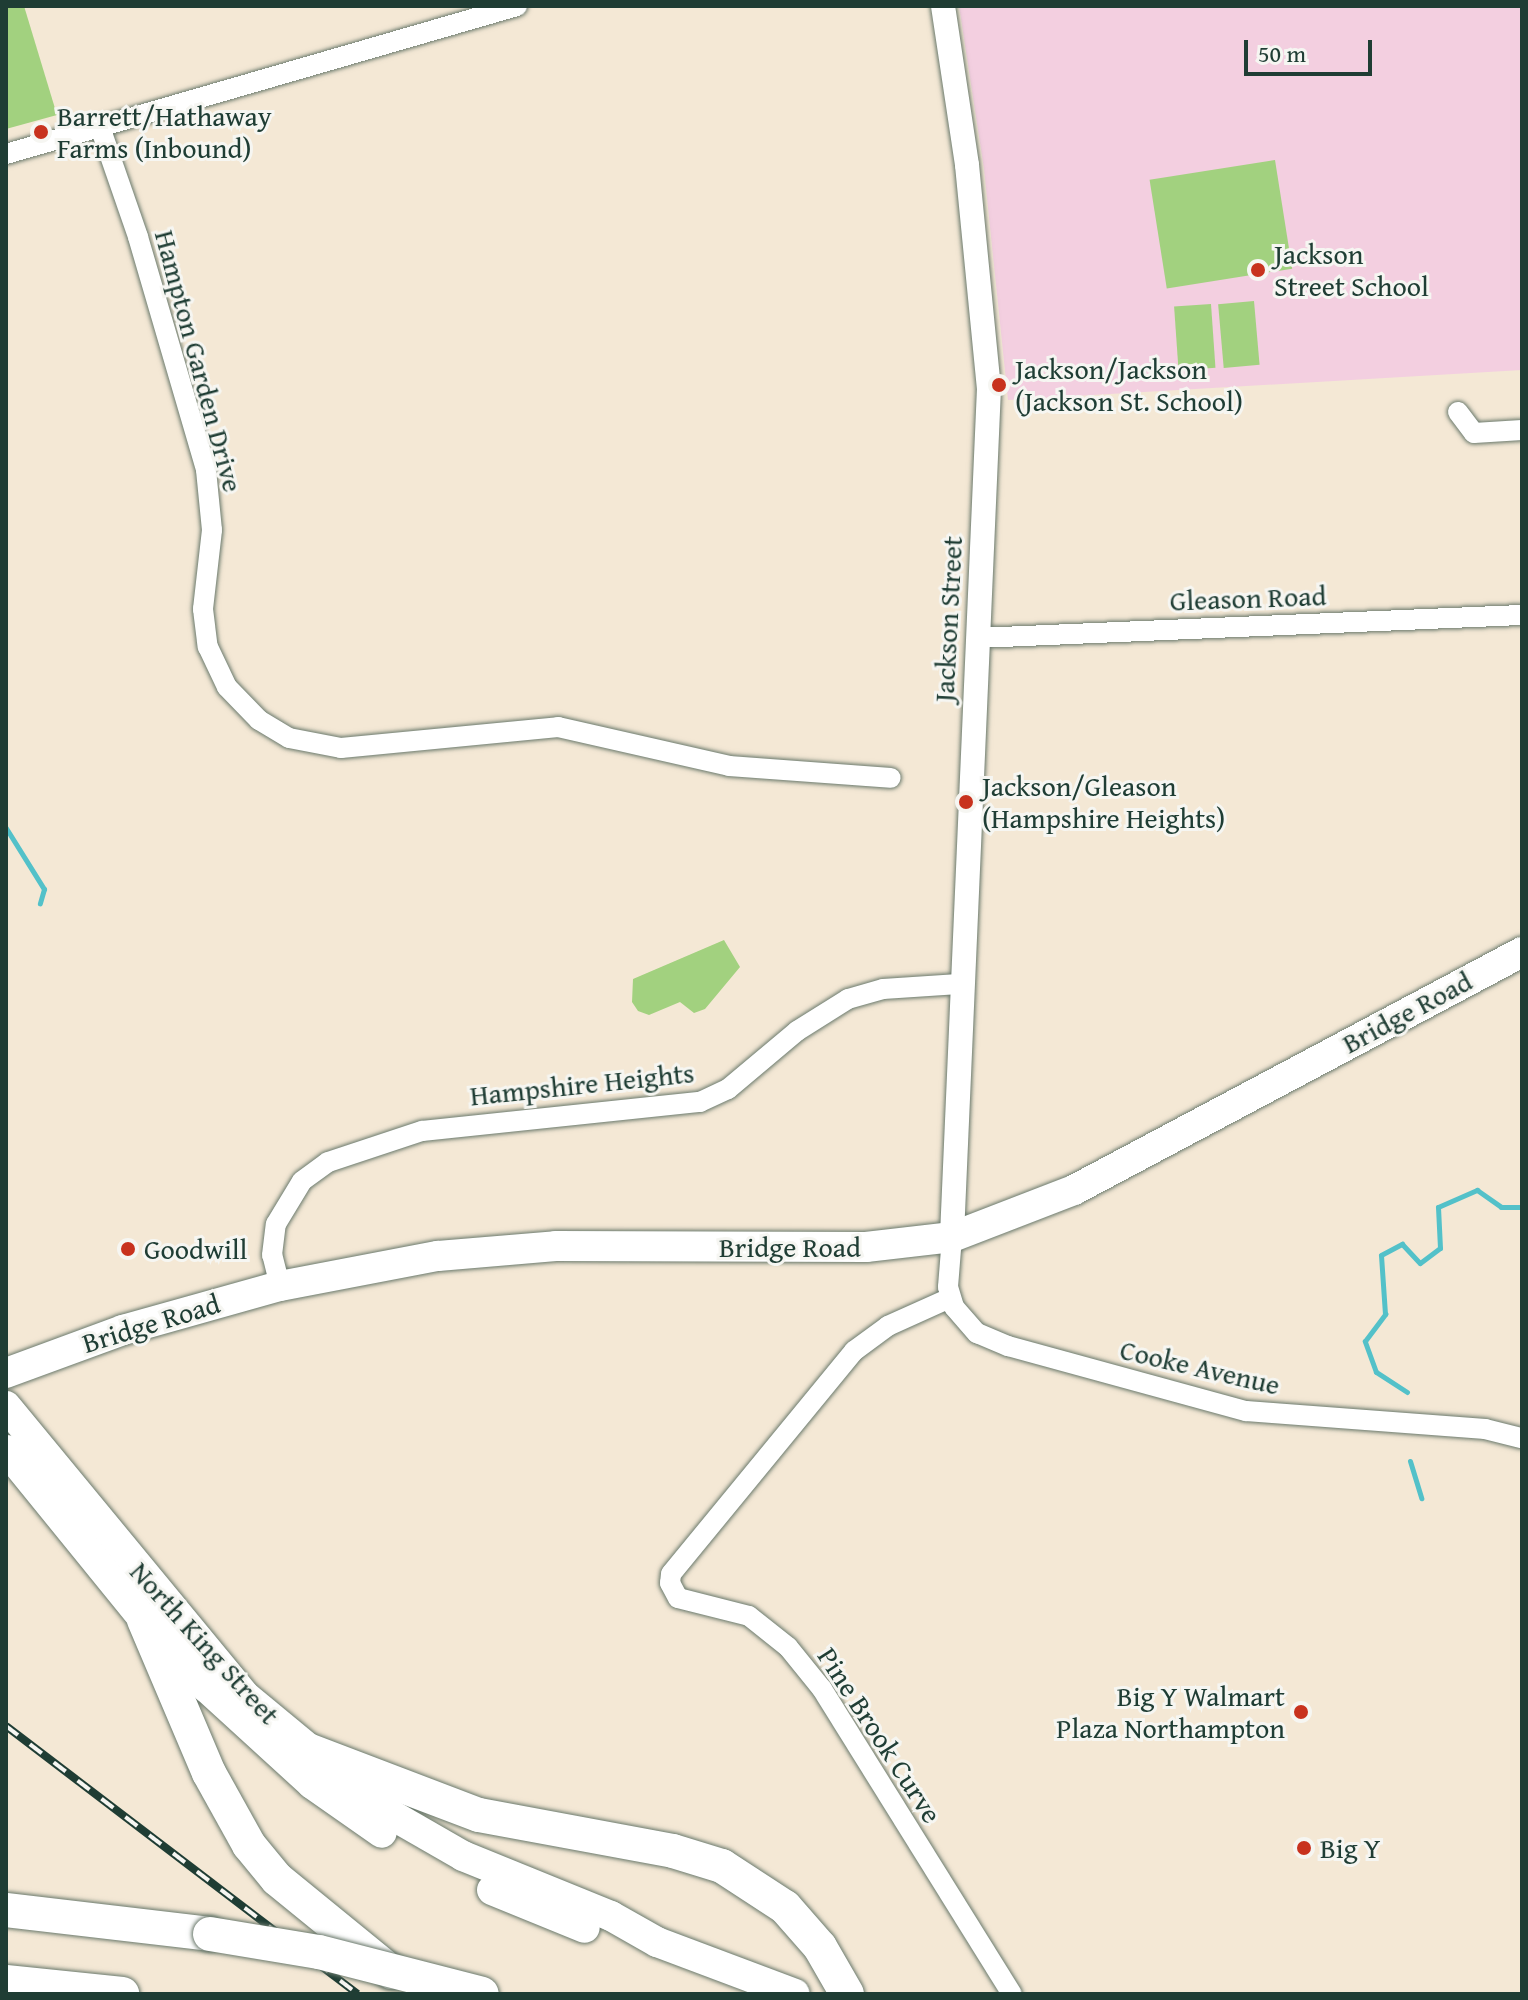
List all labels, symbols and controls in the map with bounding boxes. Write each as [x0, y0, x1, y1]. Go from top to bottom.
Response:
scale bar [1248, 24, 1376, 74]
text: 50 m [1258, 36, 1306, 71]
place label: Barrett/Hathaway Farms (Inbound) [57, 99, 272, 165]
marker: Barrett/Hathaway Farms (Inbound) [32, 123, 50, 141]
street label: Hampton Garden Drive [148, 226, 250, 496]
place label: Jackson Street School [1274, 237, 1429, 303]
marker: Jackson Street School [1249, 261, 1267, 279]
place label: Jackson/Jackson (Jackson St. School) [1015, 352, 1243, 418]
marker: Jackson/Jackson (Jackson St. School) [990, 376, 1008, 394]
street label: Jackson Street [927, 535, 969, 703]
street label: Gleason Road [1169, 578, 1327, 618]
place label: Jackson/Gleason (Hampshire Heights) [982, 769, 1225, 835]
marker: Jackson/Gleason (Hampshire Heights) [957, 793, 975, 811]
street label: Bridge Road [1336, 964, 1478, 1060]
street label: Hampshire Heights [468, 1056, 696, 1112]
street label: Bridge Road [719, 1230, 861, 1264]
place label: Goodwill [144, 1232, 247, 1266]
marker: Goodwill [119, 1240, 137, 1258]
street label: Bridge Road [78, 1286, 224, 1360]
street label: Cooke Avenue [1117, 1332, 1283, 1402]
street label: North King Street [123, 1555, 287, 1731]
street label: Pine Brook Curve [811, 1641, 949, 1829]
place label: Big Y Walmart Plaza Northampton [1056, 1679, 1285, 1745]
marker: Big Y Walmart Plaza Northampton [1292, 1703, 1310, 1721]
place label: Big Y [1320, 1831, 1381, 1865]
marker: Big Y [1295, 1839, 1313, 1857]

